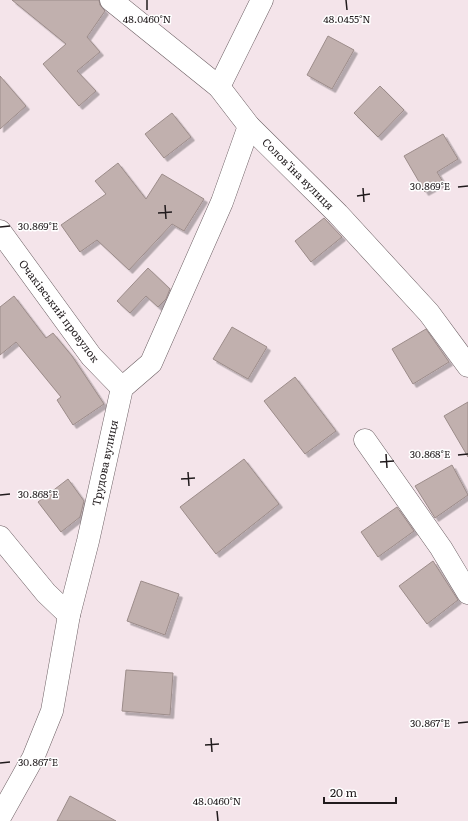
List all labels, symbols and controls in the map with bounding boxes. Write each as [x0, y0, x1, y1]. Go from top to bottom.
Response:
text: 48.0460°N [123, 11, 171, 26]
text: 48.0455°N [323, 11, 371, 26]
street label: Солов'їна вулиця [259, 134, 338, 213]
text: 30.869°E [410, 178, 450, 193]
text: 30.869°E [18, 218, 58, 233]
street label: Очаківський провулок [16, 256, 104, 366]
street label: Трудова вулиця [87, 418, 121, 508]
text: 30.868°E [410, 446, 450, 461]
text: 30.868°E [18, 486, 58, 501]
text: 30.867°E [410, 715, 450, 730]
text: 30.867°E [18, 754, 58, 769]
scale bar [324, 779, 396, 805]
text: 20 m [330, 783, 357, 801]
text: 48.0460°N [193, 793, 241, 808]

